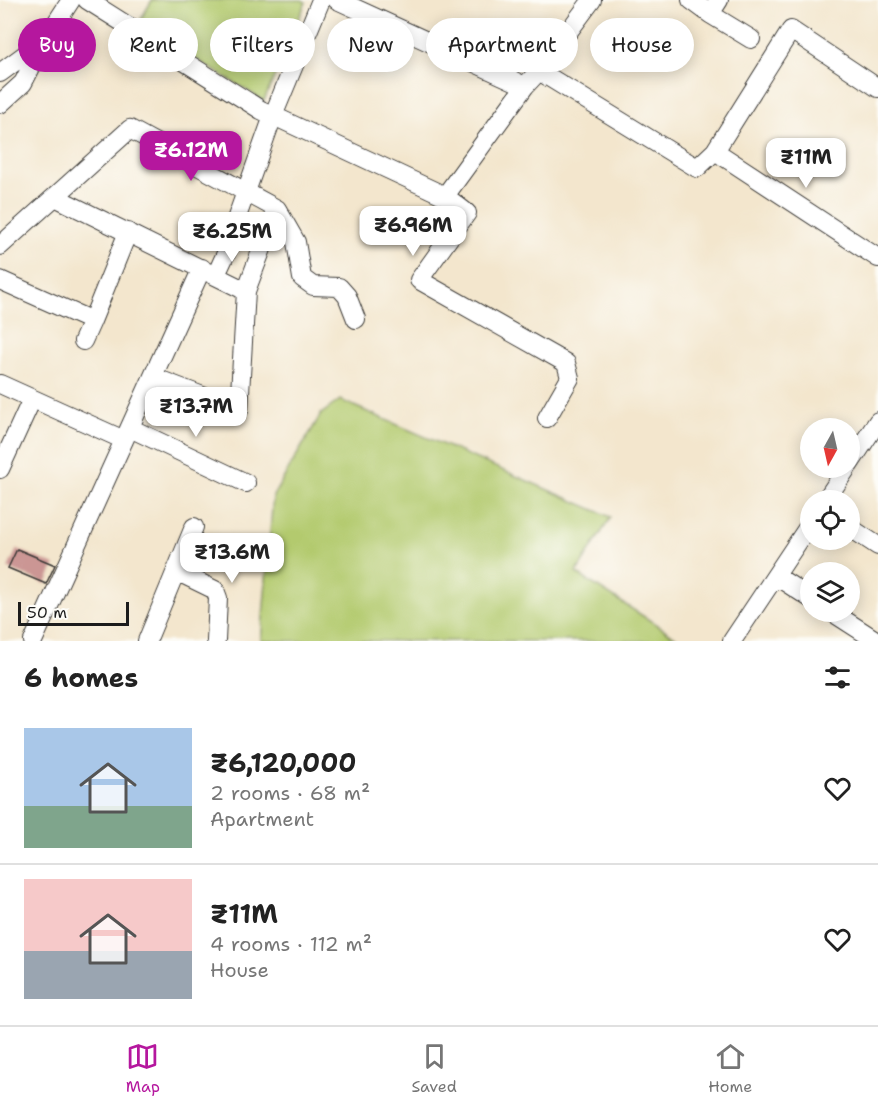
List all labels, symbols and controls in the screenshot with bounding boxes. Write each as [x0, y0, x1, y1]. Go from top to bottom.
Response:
chip: Buy [18, 18, 96, 72]
chip: Rent [108, 18, 198, 72]
chip: Filters [210, 18, 315, 72]
chip: New [327, 18, 414, 72]
chip: Apartment [426, 18, 578, 72]
chip: House [590, 18, 694, 72]
pin: ₹6.12M [142, 131, 240, 182]
text: ₹6.12M [154, 137, 228, 163]
pin: ₹11M [770, 138, 842, 189]
text: ₹11M [780, 144, 832, 170]
pin: ₹6.96M [364, 206, 462, 257]
pin: ₹6.25M [183, 212, 281, 263]
text: ₹6.96M [373, 212, 453, 238]
text: ₹6.25M [192, 218, 272, 244]
pin: ₹13.7M [147, 387, 245, 438]
text: ₹13.7M [159, 393, 233, 419]
north arrow [800, 418, 860, 478]
map controls [800, 418, 860, 622]
button: locate [800, 490, 860, 550]
pin: ₹13.6M [183, 533, 281, 584]
text: ₹13.6M [194, 539, 270, 565]
button: layers [800, 562, 860, 622]
scale bar [18, 599, 129, 626]
text: 50 m [27, 602, 67, 623]
text: 6 homes [24, 660, 138, 695]
icon: filters [821, 661, 854, 694]
text: ₹6,120,000 [210, 745, 357, 780]
icon: home [72, 752, 144, 824]
icon: heart [821, 772, 854, 805]
text: 2 rooms · 68 m² [210, 780, 370, 806]
text: Apartment [210, 806, 314, 832]
text: ₹11M [210, 896, 278, 931]
icon: home [72, 903, 144, 975]
icon: heart [821, 923, 854, 956]
text: 4 rooms · 112 m² [210, 931, 372, 957]
text: House [210, 957, 269, 983]
tab: Map [126, 1040, 160, 1097]
tab: Saved [411, 1040, 457, 1097]
tab: Home [708, 1040, 752, 1097]

